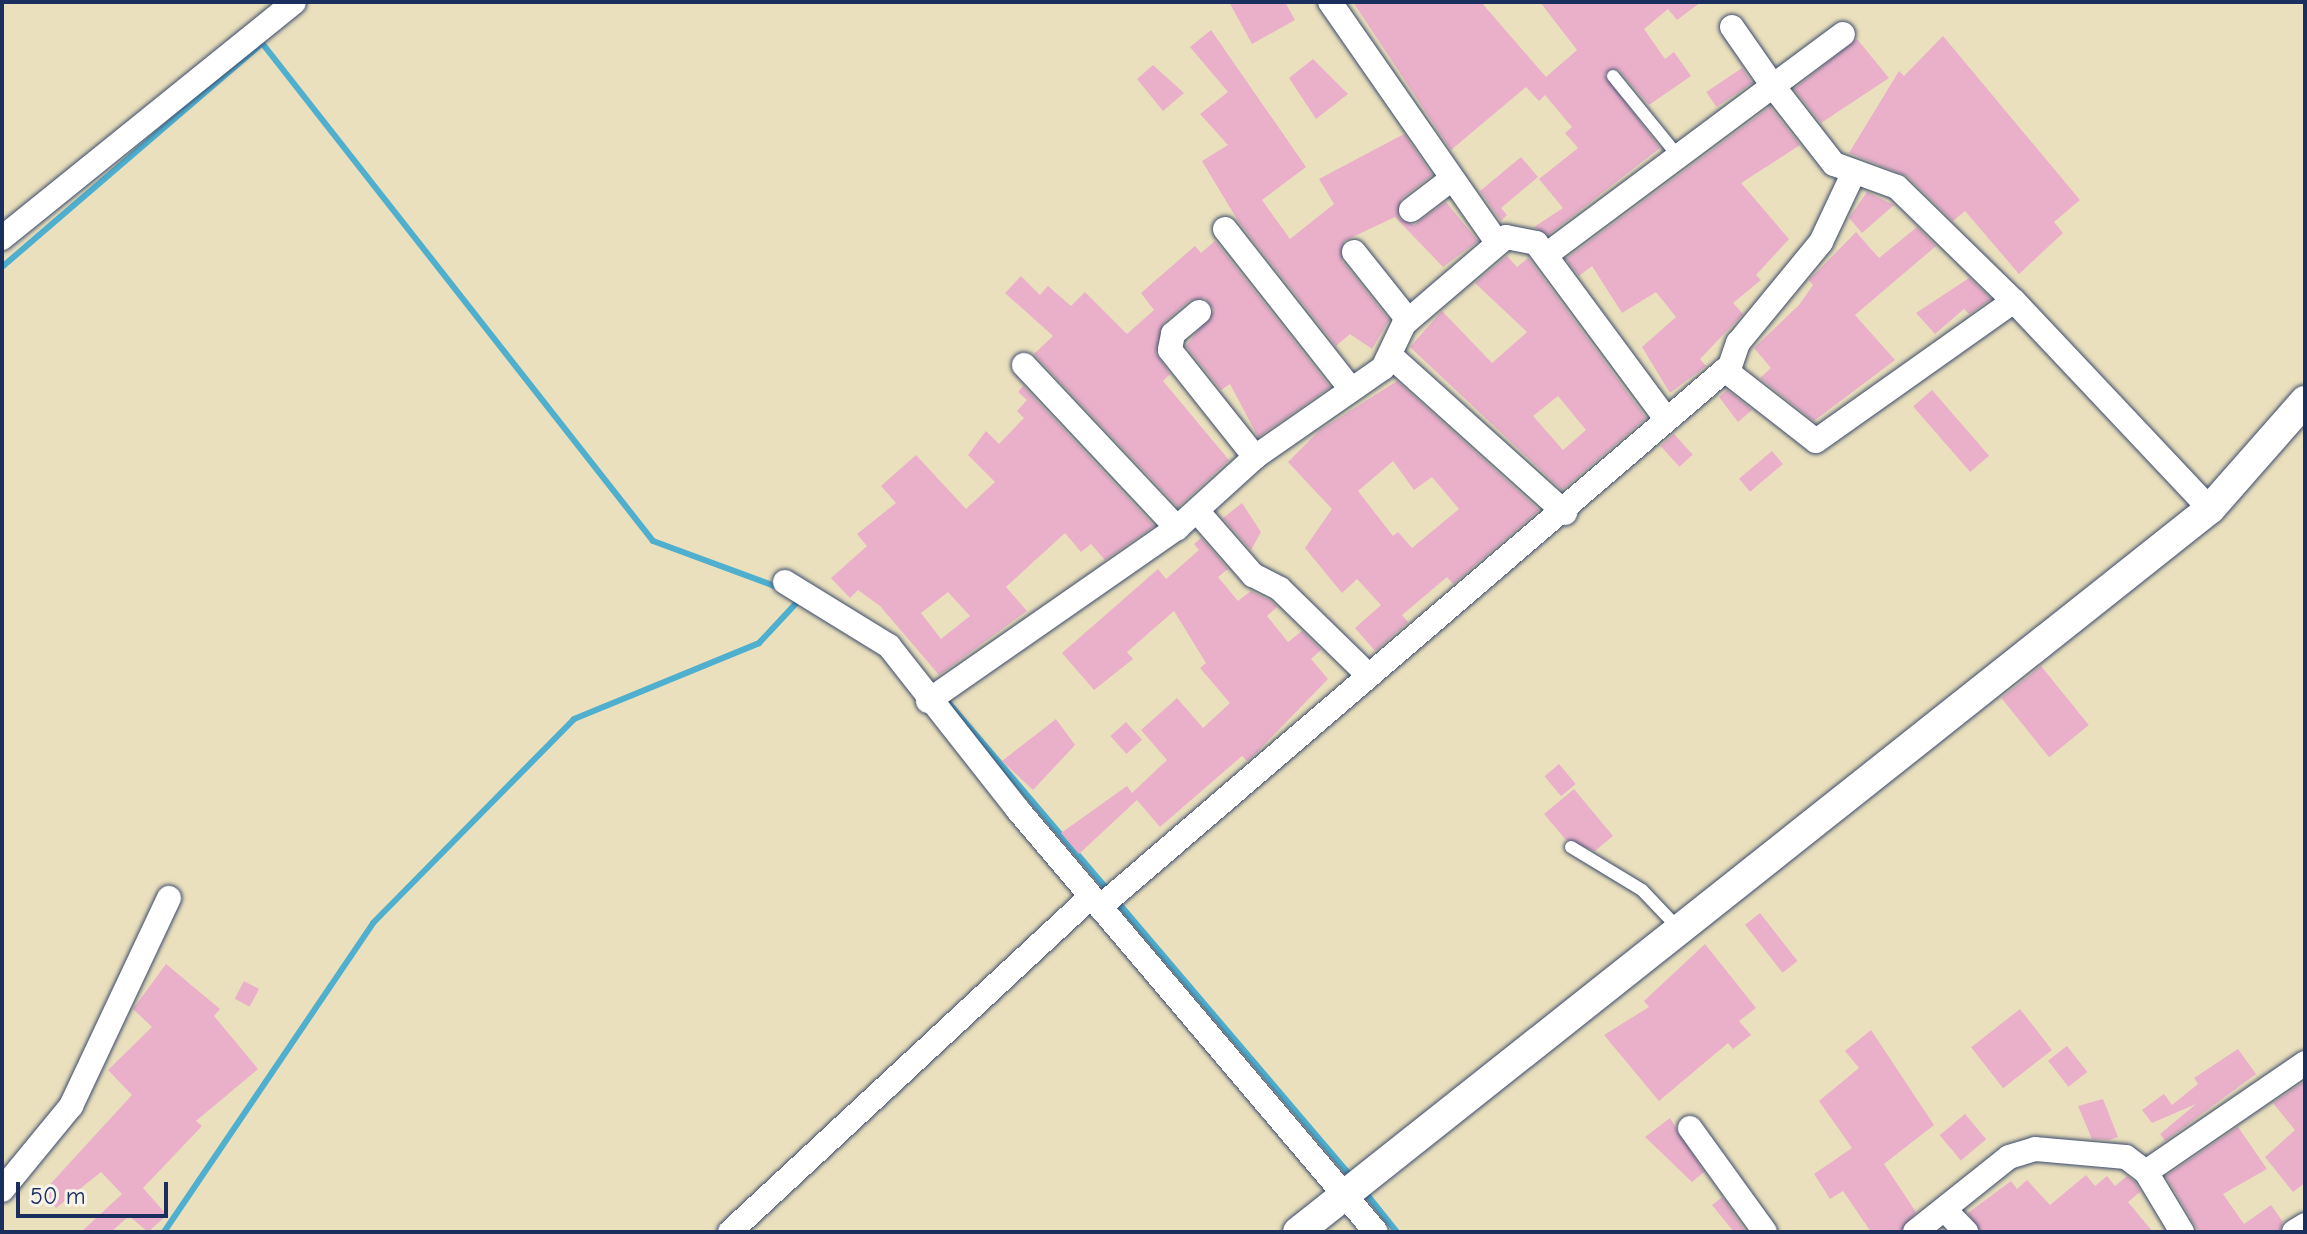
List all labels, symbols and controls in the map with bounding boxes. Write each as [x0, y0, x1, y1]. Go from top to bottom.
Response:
scale bar [20, 1166, 172, 1216]
text: 50 m [30, 1182, 86, 1210]

